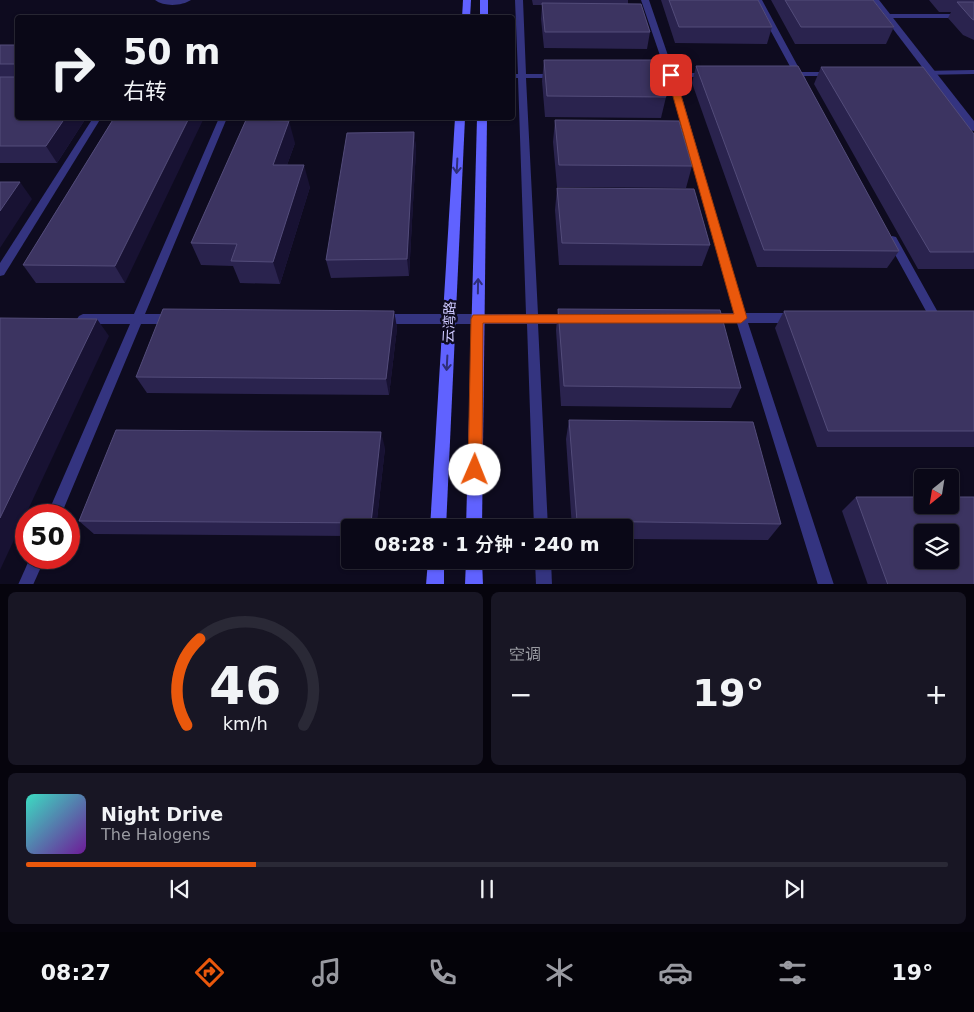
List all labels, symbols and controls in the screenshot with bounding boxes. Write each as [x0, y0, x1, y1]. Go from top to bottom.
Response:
text: 50 m [123, 32, 220, 72]
icon: right [40, 35, 105, 100]
pin [650, 54, 692, 96]
icon: arrive [657, 61, 685, 89]
text: 右转 [123, 79, 167, 104]
one-way arrow [453, 158, 462, 174]
one-way arrow [473, 279, 482, 295]
street label: 云湾路 [440, 301, 458, 343]
one-way arrow [442, 355, 451, 371]
position arrow [448, 443, 500, 495]
north arrow [914, 469, 959, 514]
map controls [914, 469, 959, 569]
speed limit sign: 50 [15, 504, 80, 569]
button: layers [914, 524, 959, 569]
text: 08:28 · 1 分钟 · 240 m [374, 533, 600, 555]
text: 空调 [509, 645, 541, 664]
text: 46 [209, 656, 282, 716]
text: 19° [693, 671, 764, 715]
text: − [509, 678, 532, 711]
text: + [925, 678, 948, 711]
text: km/h [223, 713, 268, 734]
text: Night Drive [101, 803, 223, 825]
text: The Halogens [101, 825, 210, 844]
icon: previous [166, 875, 194, 903]
icon: pause [473, 875, 501, 903]
icon: next [780, 875, 808, 903]
icon: directions [192, 955, 227, 990]
icon: music [309, 955, 344, 990]
icon: phone [425, 955, 460, 990]
icon: climate [542, 955, 577, 990]
icon: car [658, 955, 693, 990]
icon: filters [775, 955, 810, 990]
text: 08:27 [41, 960, 111, 985]
text: 19° [892, 960, 933, 985]

